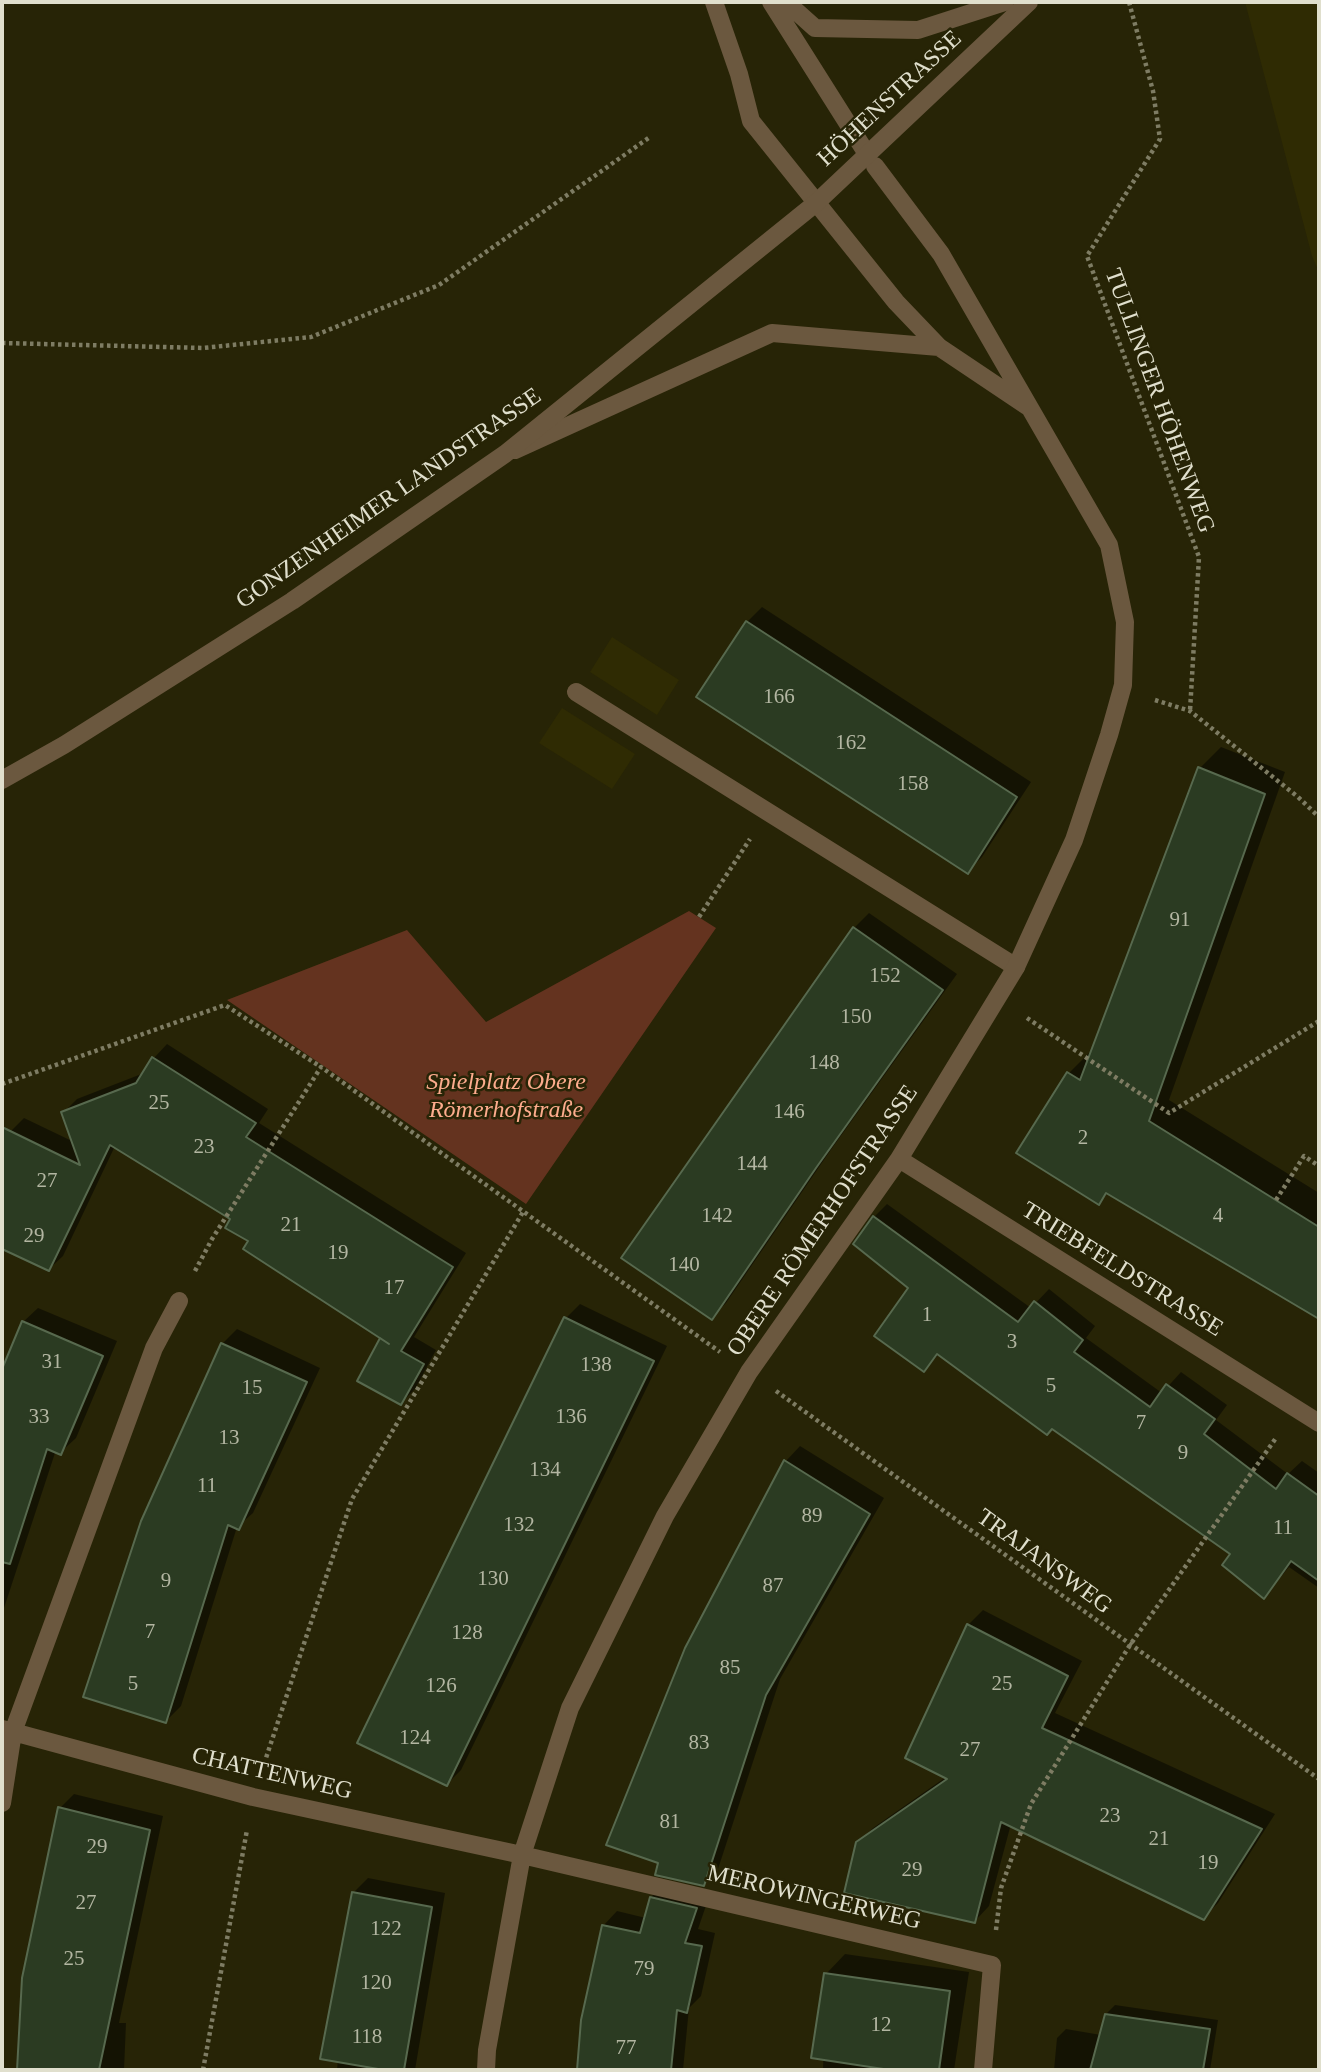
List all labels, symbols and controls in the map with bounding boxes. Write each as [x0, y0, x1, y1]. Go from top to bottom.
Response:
street label: HÖHENSTRASSE [812, 25, 968, 173]
street label: TULLINGER HÖHENWEG [1098, 265, 1220, 537]
street label: GONZENHEIMER LANDSTRASSE [231, 382, 547, 616]
house number: 166 [763, 684, 795, 710]
house number: 162 [835, 730, 867, 756]
house number: 158 [897, 771, 929, 797]
house number: 91 [1170, 907, 1190, 933]
house number: 152 [869, 963, 901, 989]
house number: 150 [840, 1004, 872, 1030]
house number: 148 [808, 1050, 840, 1076]
park label: Spielplatz Obere Römerhofstraße [426, 1069, 586, 1125]
street label: OBERE RÖMERHOFSTRASSE [721, 1080, 925, 1362]
house number: 25 [148, 1090, 170, 1116]
house number: 146 [773, 1099, 805, 1125]
house number: 2 [1078, 1125, 1088, 1151]
house number: 23 [194, 1134, 214, 1160]
house number: 144 [736, 1151, 768, 1177]
house number: 27 [36, 1168, 58, 1194]
street label: TRIEBFELDSTRASSE [1016, 1196, 1228, 1344]
house number: 142 [701, 1203, 733, 1229]
house number: 4 [1213, 1203, 1223, 1229]
house number: 21 [280, 1212, 302, 1238]
house number: 29 [23, 1223, 44, 1249]
house number: 19 [328, 1240, 348, 1266]
house number: 140 [668, 1252, 700, 1278]
house number: 17 [384, 1275, 404, 1301]
house number: 1 [922, 1302, 932, 1328]
house number: 3 [1007, 1329, 1017, 1355]
house number: 31 [42, 1349, 62, 1375]
house number: 138 [580, 1352, 612, 1378]
house number: 5 [1046, 1373, 1056, 1399]
house number: 15 [242, 1375, 262, 1401]
house number: 33 [28, 1404, 50, 1430]
house number: 136 [555, 1404, 587, 1430]
house number: 7 [1136, 1410, 1146, 1436]
house number: 13 [218, 1425, 240, 1451]
house number: 9 [1178, 1440, 1188, 1466]
house number: 134 [529, 1457, 561, 1483]
house number: 11 [197, 1473, 217, 1499]
house number: 89 [802, 1503, 822, 1529]
street label: TRAJANSWEG [971, 1503, 1117, 1621]
house number: 132 [503, 1512, 535, 1538]
house number: 11 [1273, 1515, 1293, 1541]
house number: 130 [477, 1566, 509, 1592]
house number: 9 [161, 1568, 171, 1594]
house number: 87 [762, 1573, 784, 1599]
house number: 7 [145, 1619, 155, 1645]
house number: 128 [451, 1620, 483, 1646]
house number: 85 [720, 1655, 740, 1681]
house number: 5 [128, 1671, 138, 1697]
house number: 25 [992, 1671, 1012, 1697]
house number: 126 [425, 1673, 457, 1699]
house number: 124 [399, 1725, 431, 1751]
house number: 83 [688, 1730, 710, 1756]
house number: 27 [960, 1737, 981, 1763]
street label: CHATTENWEG [189, 1742, 355, 1806]
house number: 23 [1100, 1803, 1120, 1829]
house number: 81 [660, 1809, 680, 1835]
house number: 21 [1148, 1826, 1170, 1852]
house number: 29 [86, 1834, 108, 1860]
house number: 19 [1198, 1850, 1218, 1876]
house number: 29 [902, 1857, 922, 1883]
street label: MEROWINGERWEG [704, 1859, 924, 1937]
house number: 27 [76, 1890, 96, 1916]
house number: 122 [370, 1916, 402, 1942]
house number: 25 [64, 1946, 84, 1972]
house number: 79 [634, 1956, 654, 1982]
house number: 120 [360, 1970, 392, 1996]
house number: 12 [870, 2012, 892, 2038]
house number: 118 [352, 2024, 382, 2050]
house number: 77 [616, 2035, 636, 2061]

